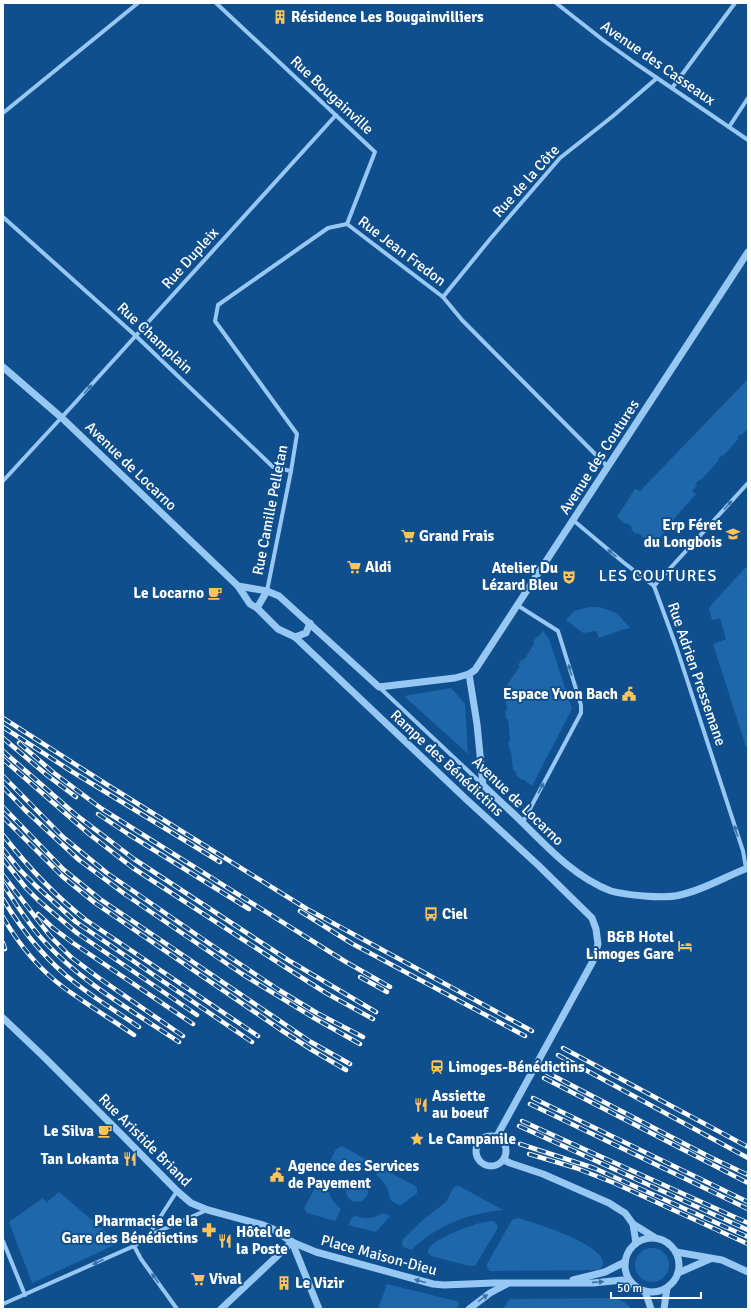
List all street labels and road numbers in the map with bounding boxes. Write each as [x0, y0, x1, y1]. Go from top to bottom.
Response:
street label: Avenue des Casseaux [597, 17, 719, 109]
street label: Rue Bougainville [287, 52, 377, 138]
street label: Rue de la Côte [489, 141, 563, 221]
street label: Rue Jean Fredon [355, 212, 449, 290]
street label: Rue Dupleix [158, 224, 222, 292]
street label: Rue Champlain [113, 298, 197, 378]
street label: Avenue des Coutures [555, 396, 643, 518]
street label: Avenue de Locarno [81, 418, 181, 514]
street label: Rue Camille Pelletan [249, 443, 291, 577]
street label: Rue Adrien Pressemane [664, 600, 730, 748]
street label: Rampe des Bénédictins [387, 706, 508, 820]
street label: Avenue de Locarno [468, 753, 568, 849]
street label: Rue Aristide Briand [95, 1090, 195, 1190]
street label: Place Maison-Dieu [319, 1231, 439, 1279]

